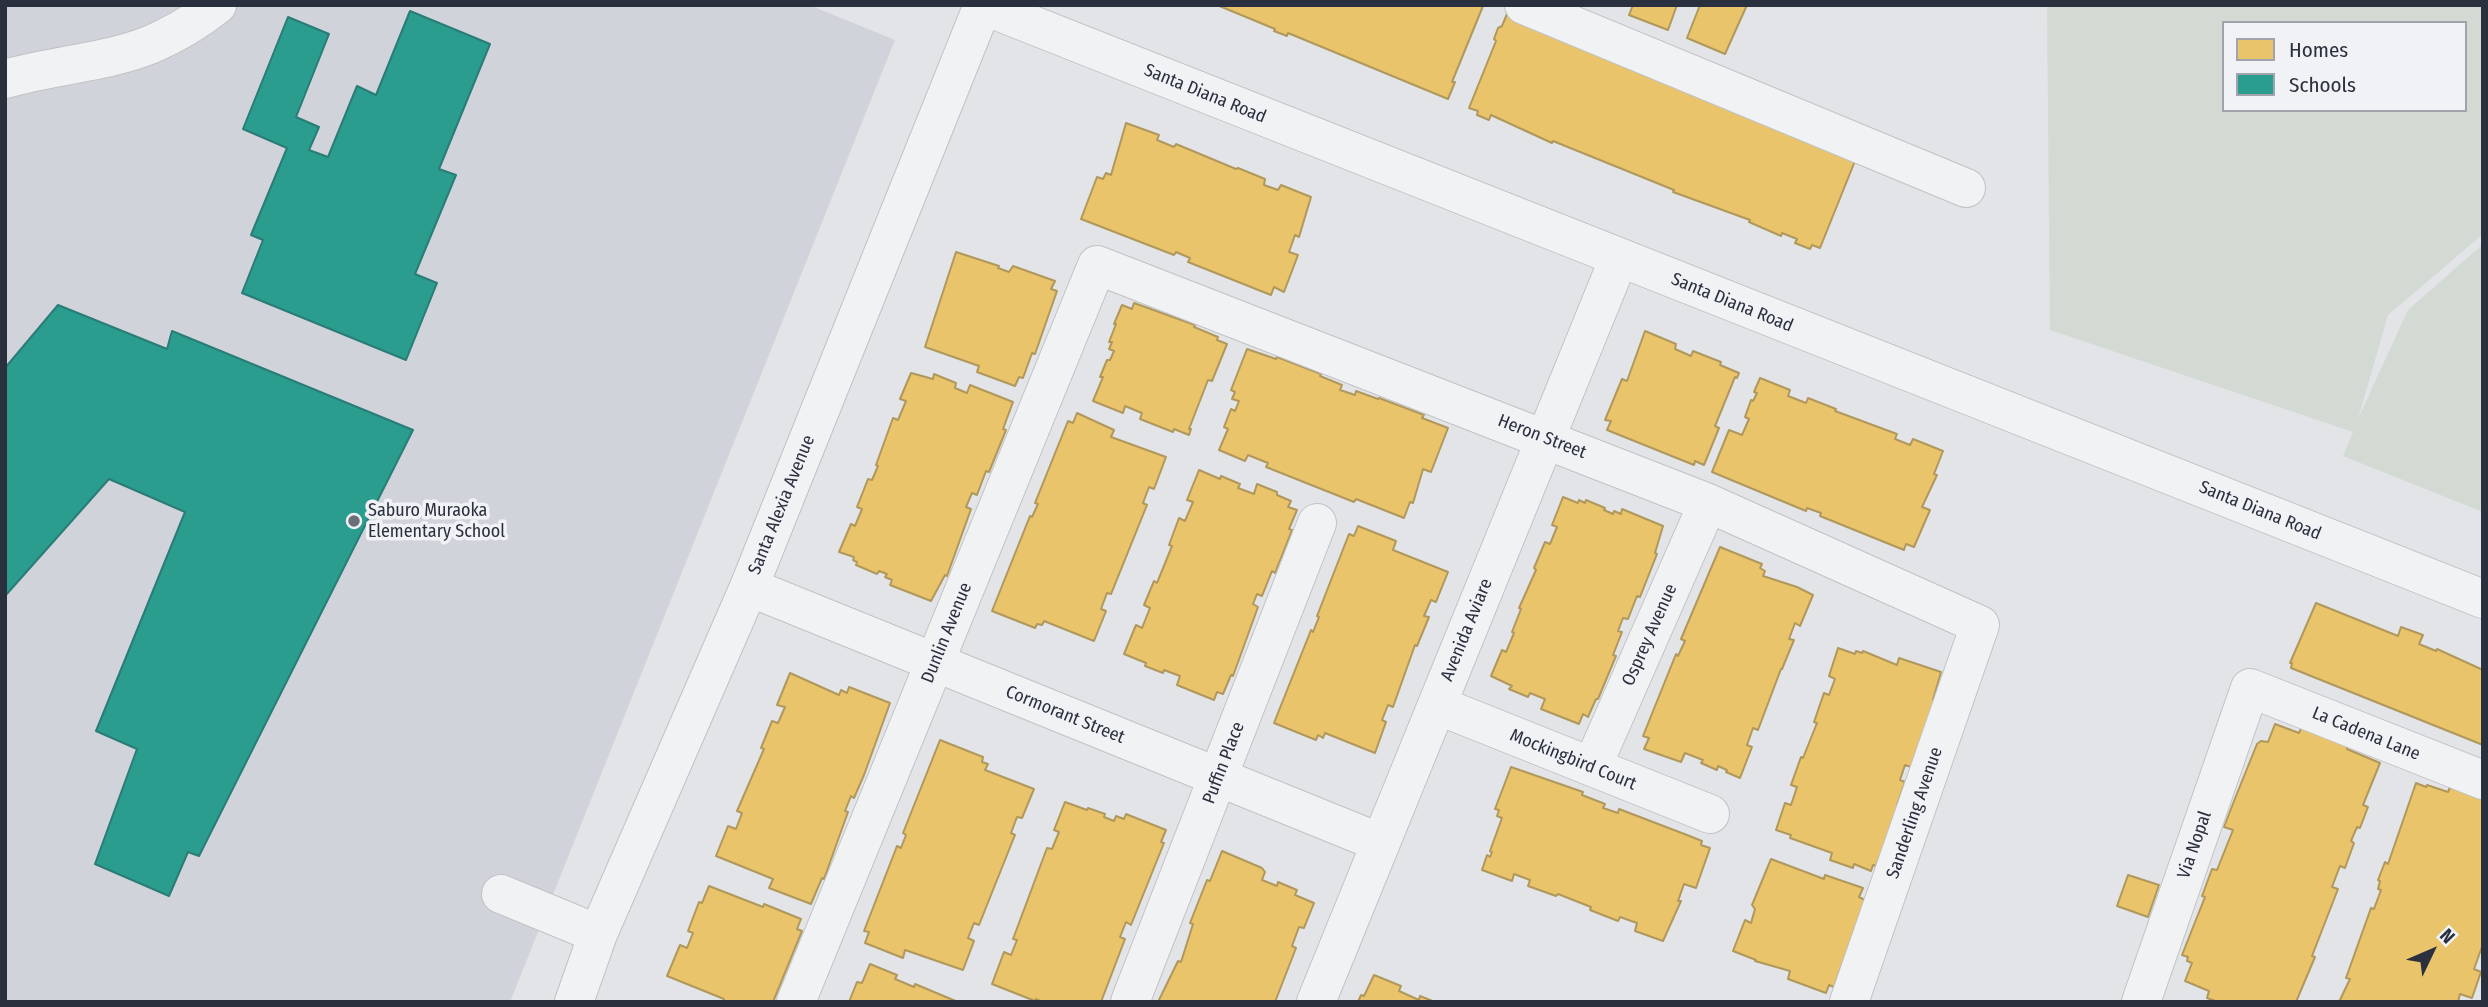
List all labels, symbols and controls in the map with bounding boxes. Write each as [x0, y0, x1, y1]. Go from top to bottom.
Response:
legend [2222, 21, 2467, 112]
text: Homes [2289, 37, 2348, 63]
street label: Santa Diana Road [1141, 60, 1269, 128]
text: Schools [2289, 72, 2356, 98]
street label: Santa Diana Road [1668, 269, 1796, 337]
street label: Heron Street [1495, 410, 1589, 464]
street label: Santa Alexia Avenue [744, 432, 820, 578]
street label: Santa Diana Road [2196, 477, 2324, 545]
place label: Saburo Muraoka Elementary School [368, 500, 505, 542]
marker: Saburo Muraoka Elementary School [346, 513, 362, 529]
street label: Avenida Aviare [1437, 576, 1497, 684]
street label: Dunlin Avenue [917, 580, 977, 686]
street label: Osprey Avenue [1618, 581, 1682, 689]
street label: Cormorant Street [1002, 681, 1128, 749]
street label: La Cadena Lane [2309, 702, 2423, 766]
street label: Puffin Place [1199, 719, 1249, 807]
street label: Mockingbird Court [1507, 725, 1639, 795]
street label: Sanderling Avenue [1882, 744, 1948, 882]
street label: Via Nopal [2173, 808, 2217, 882]
north arrow [2397, 916, 2467, 986]
text: N [2435, 924, 2460, 948]

